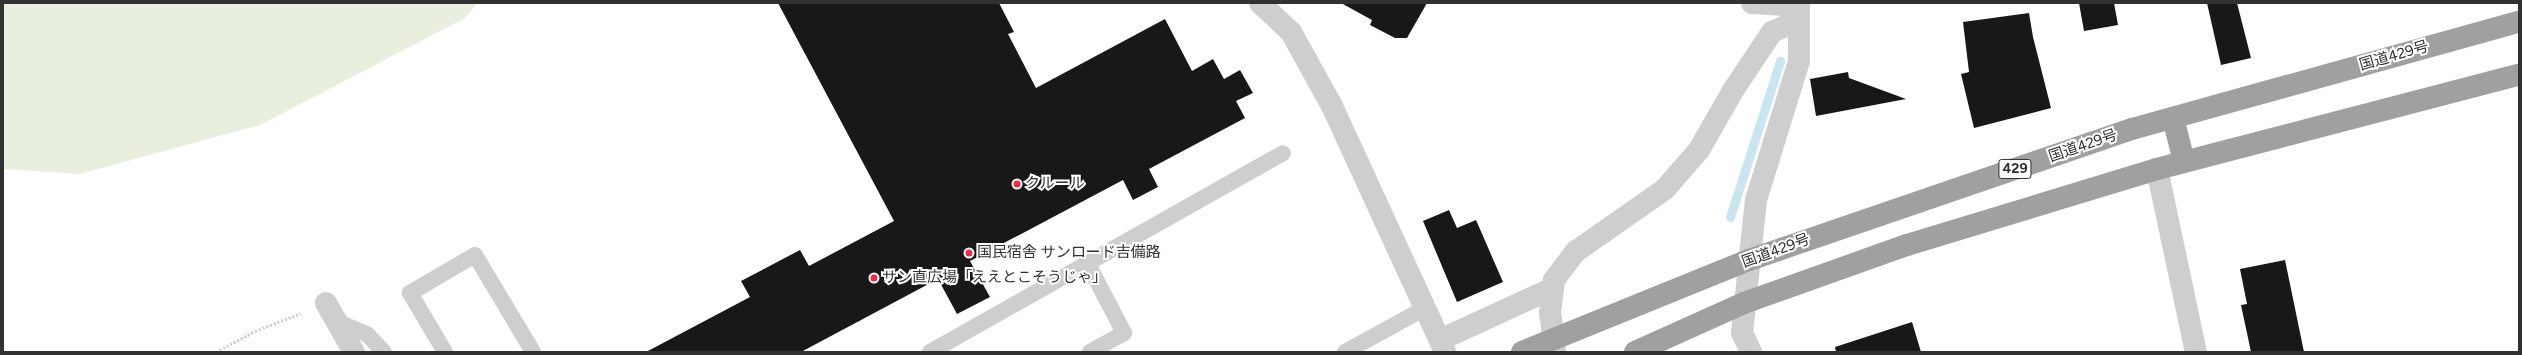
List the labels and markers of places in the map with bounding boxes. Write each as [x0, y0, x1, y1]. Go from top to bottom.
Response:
place label: クルール [1025, 175, 1085, 193]
marker: クルール [1012, 179, 1022, 189]
place label: 国民宿舎 サンロード吉備路 [977, 244, 1161, 262]
marker: 国民宿舎 サンロード吉備路 [964, 248, 974, 258]
place label: サン直広場「ええとこそうじゃ」 [882, 269, 1107, 287]
marker: サン直広場「ええとこそうじゃ」 [869, 273, 879, 283]

